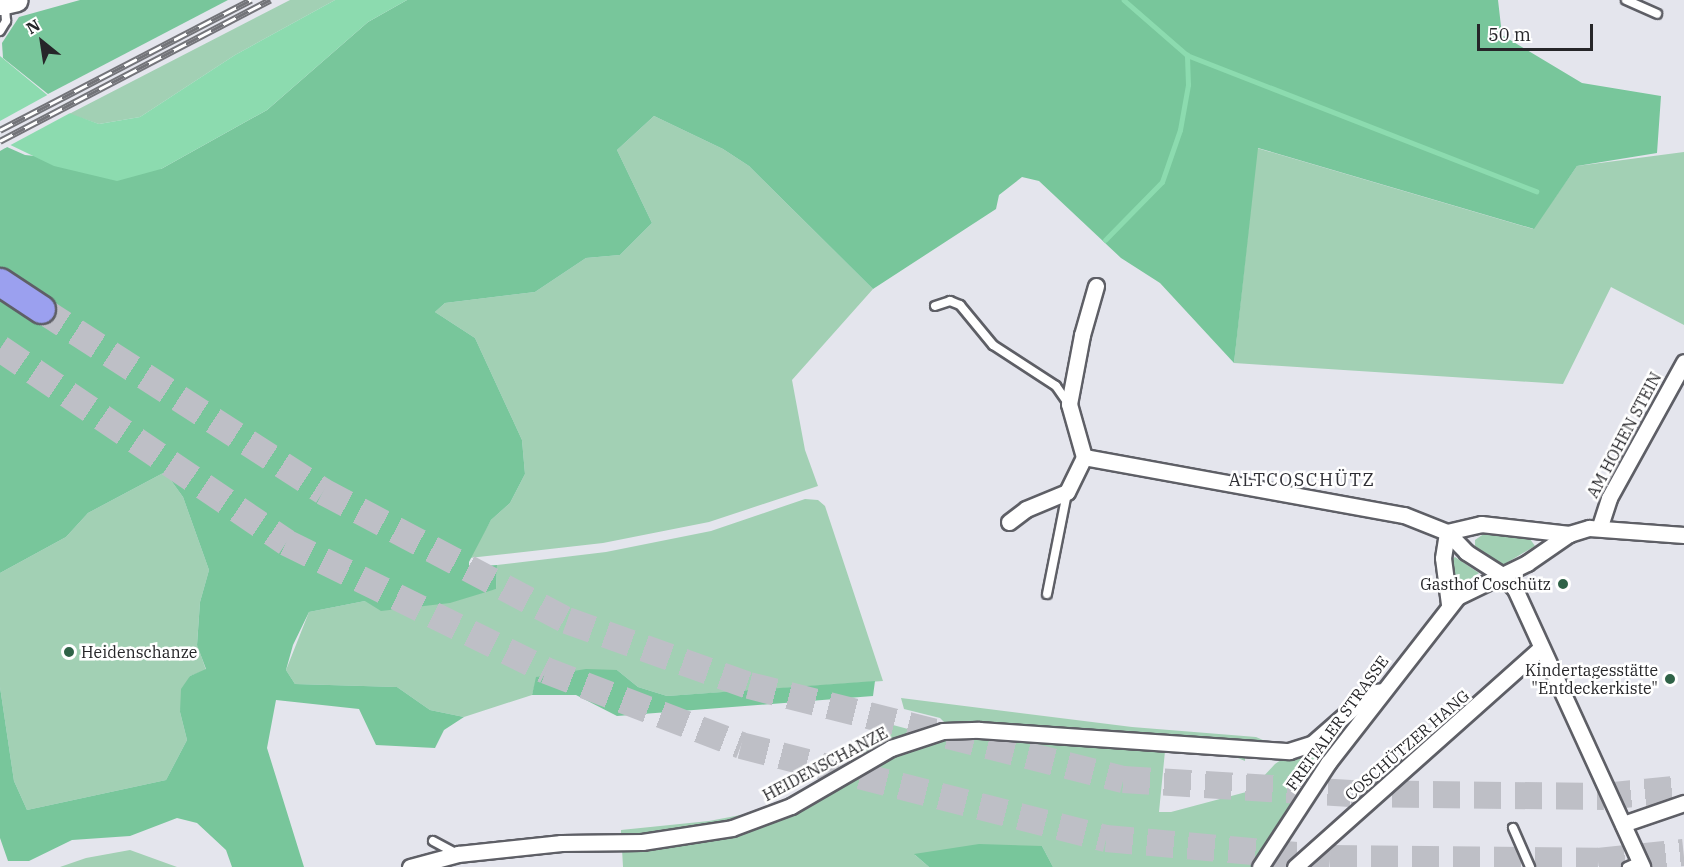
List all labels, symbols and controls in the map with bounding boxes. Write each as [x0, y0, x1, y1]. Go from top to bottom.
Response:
north arrow [12, 12, 72, 72]
scale bar [1480, 12, 1596, 50]
text: N [23, 15, 43, 38]
text: 50 m [1488, 23, 1531, 46]
street label: AM HOHEN STEIN [1583, 369, 1665, 501]
district label: ALTCOSCHÜTZ [1228, 469, 1376, 491]
place label: Gasthof Coschütz [1420, 574, 1551, 594]
marker: Gasthof Coschütz [1556, 577, 1570, 591]
place label: Heidenschanze [81, 642, 197, 662]
marker: Heidenschanze [62, 645, 76, 659]
street label: FREITALER STRASSE [1282, 652, 1392, 794]
place label: Kindertagesstätte "Entdeckerkiste" [1525, 660, 1658, 698]
marker: Kindertagesstätte "Entdeckerkiste" [1663, 672, 1677, 686]
street label: COSCHÜTZER HANG [1341, 686, 1473, 804]
street label: HEIDENSCHANZE [759, 723, 891, 805]

